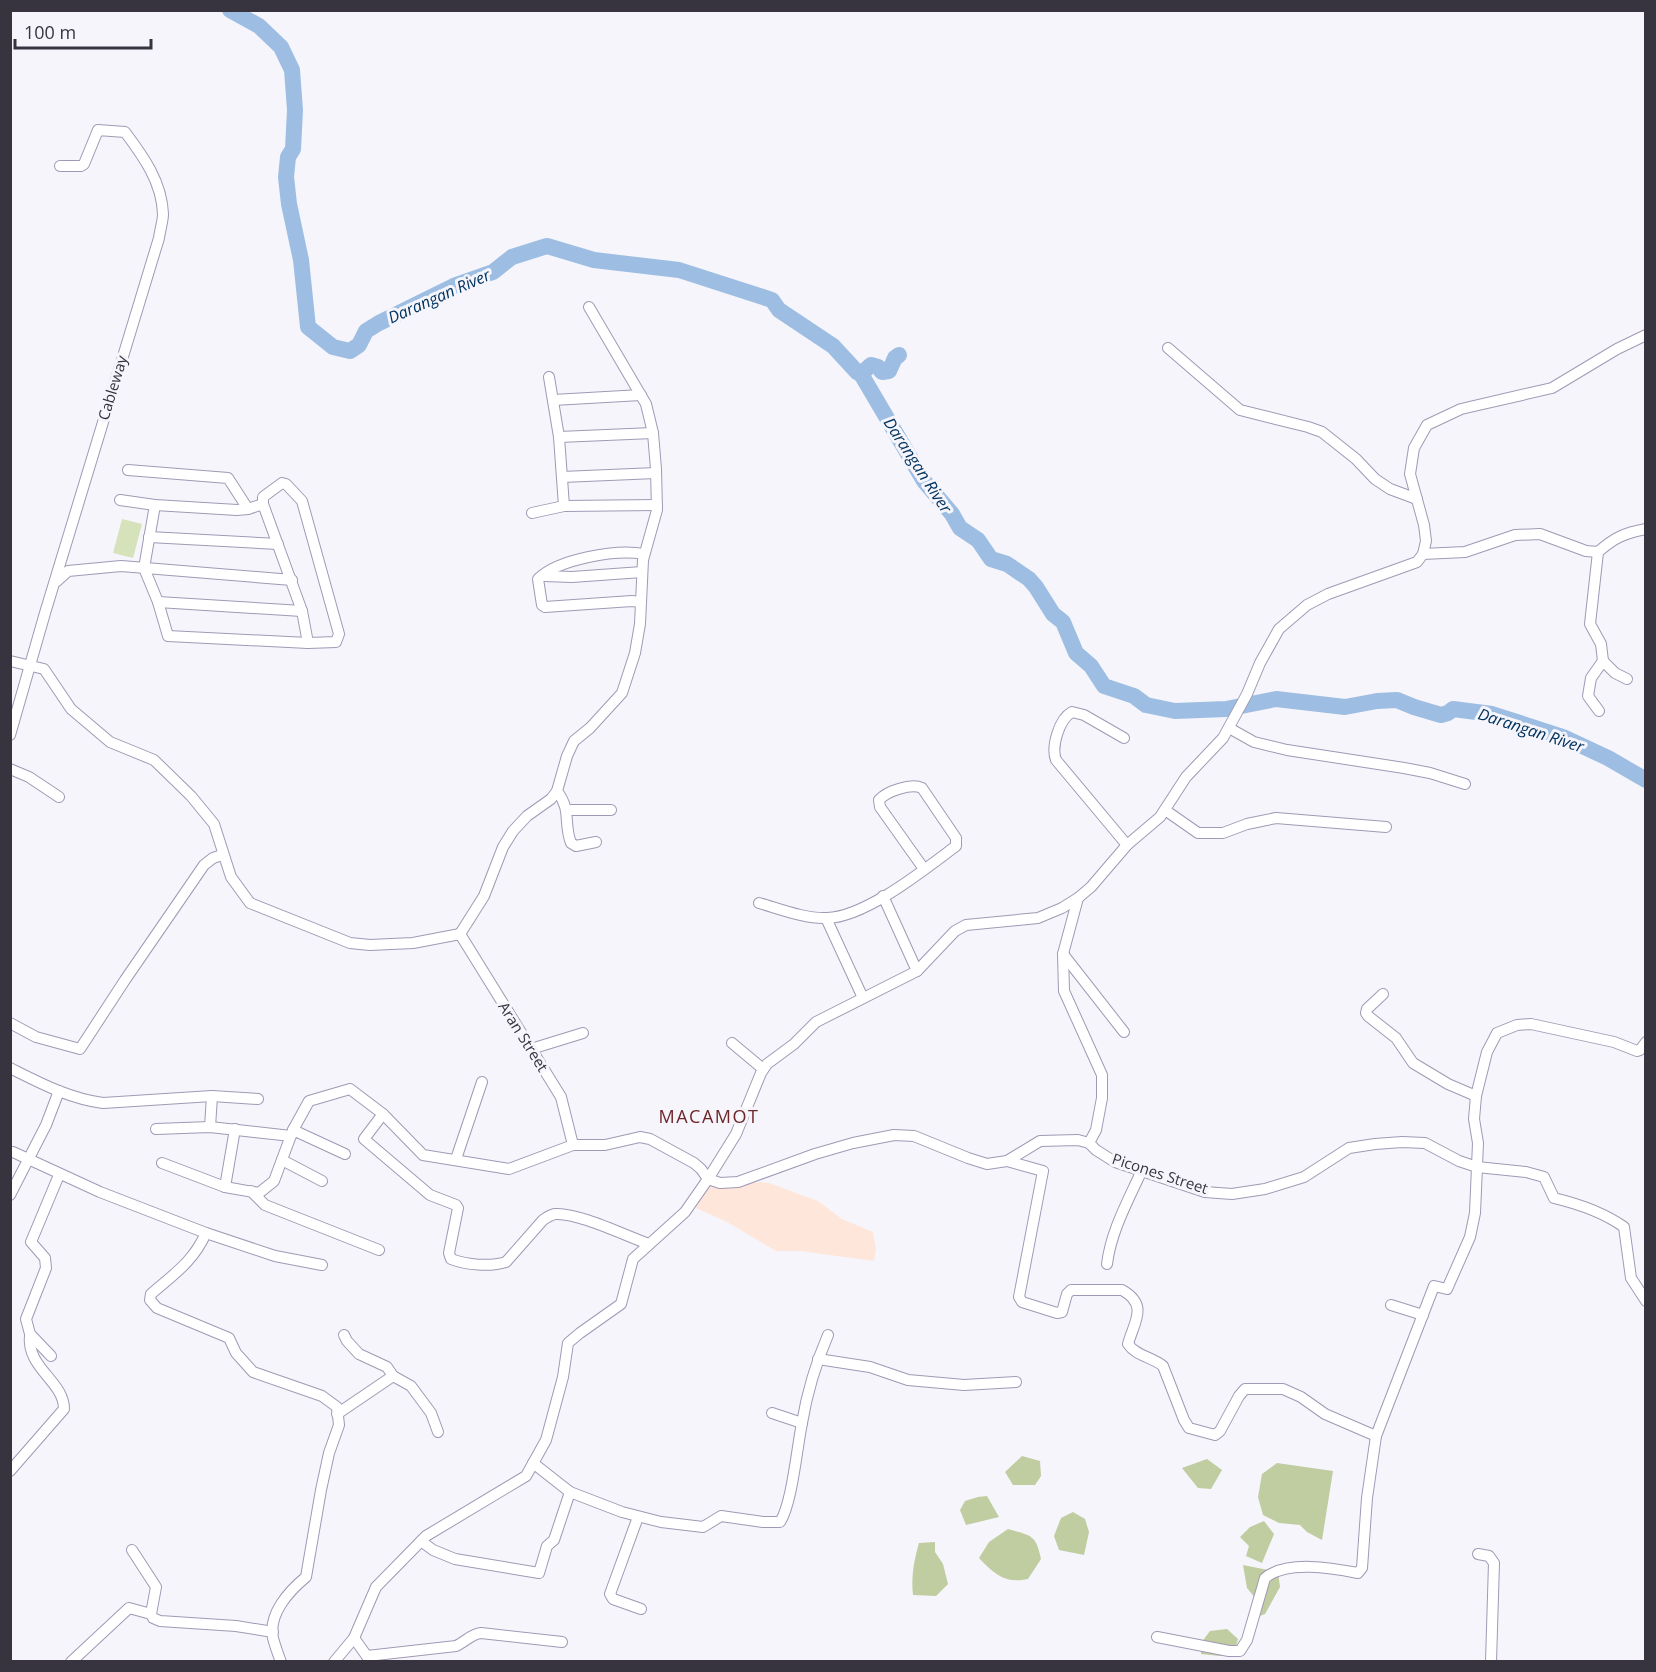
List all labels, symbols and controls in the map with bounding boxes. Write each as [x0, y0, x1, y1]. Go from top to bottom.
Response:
scale bar [15, 12, 152, 50]
text: 100 m [24, 20, 76, 44]
water label: Darangan River [384, 263, 494, 328]
street label: Cableway [93, 352, 131, 423]
water label: Darangan River [879, 413, 958, 518]
water label: Darangan River [1475, 703, 1587, 758]
street label: Aran Street [494, 998, 553, 1075]
district label: MACAMOT [659, 1104, 759, 1128]
street label: Picones Street [1110, 1148, 1211, 1198]

